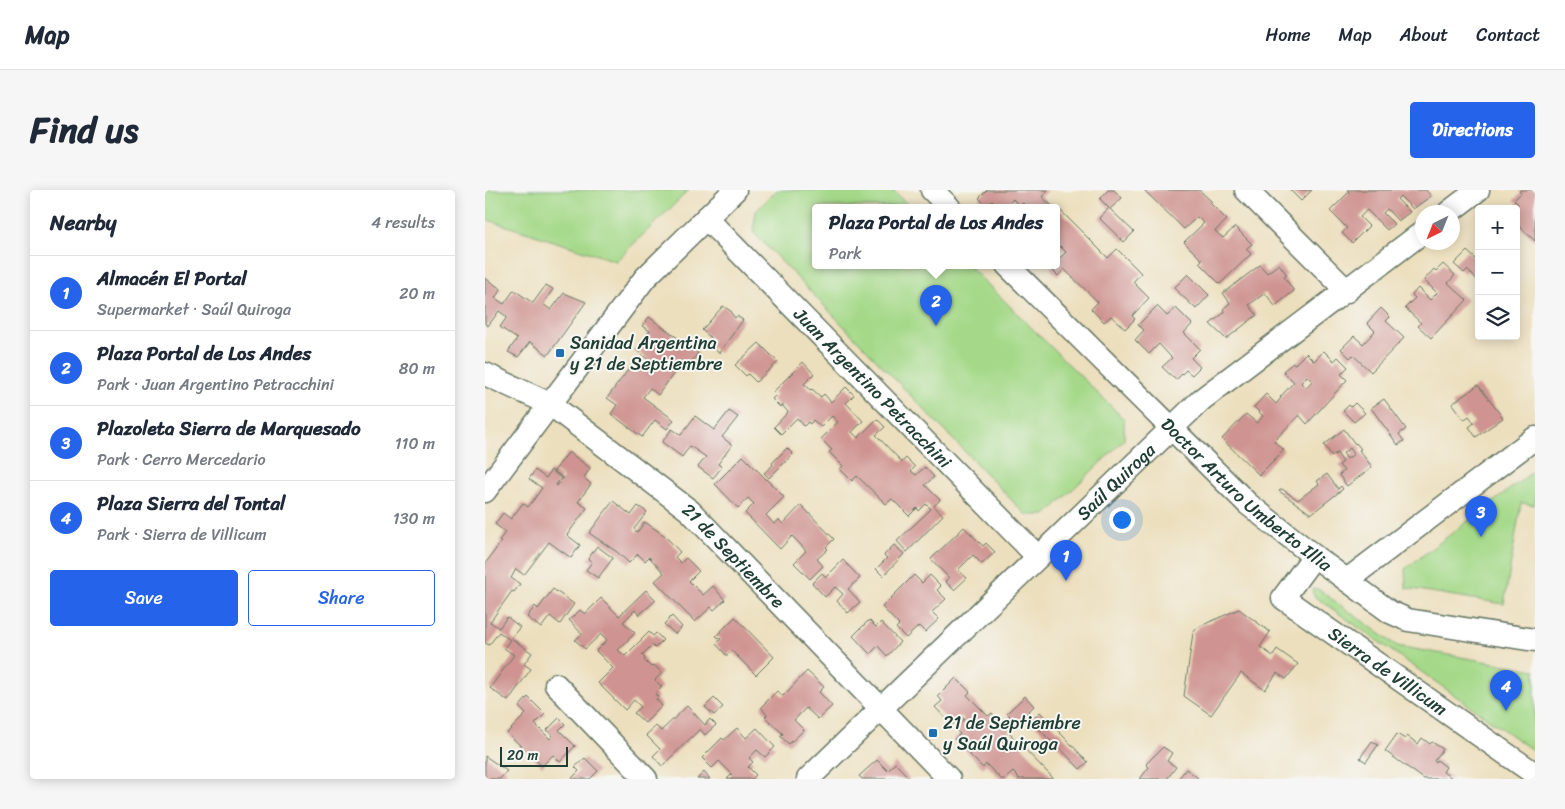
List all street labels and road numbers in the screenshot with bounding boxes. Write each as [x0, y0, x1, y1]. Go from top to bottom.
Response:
street label: Juan Argentino Petracchini [785, 299, 960, 477]
street label: Doctor Arturo Umberto Illia [1153, 410, 1340, 581]
street label: Saúl Quiroga [1069, 435, 1164, 528]
street label: 21 de Septiembre [675, 494, 793, 616]
street label: Sierra de Villicum [1321, 618, 1454, 724]

